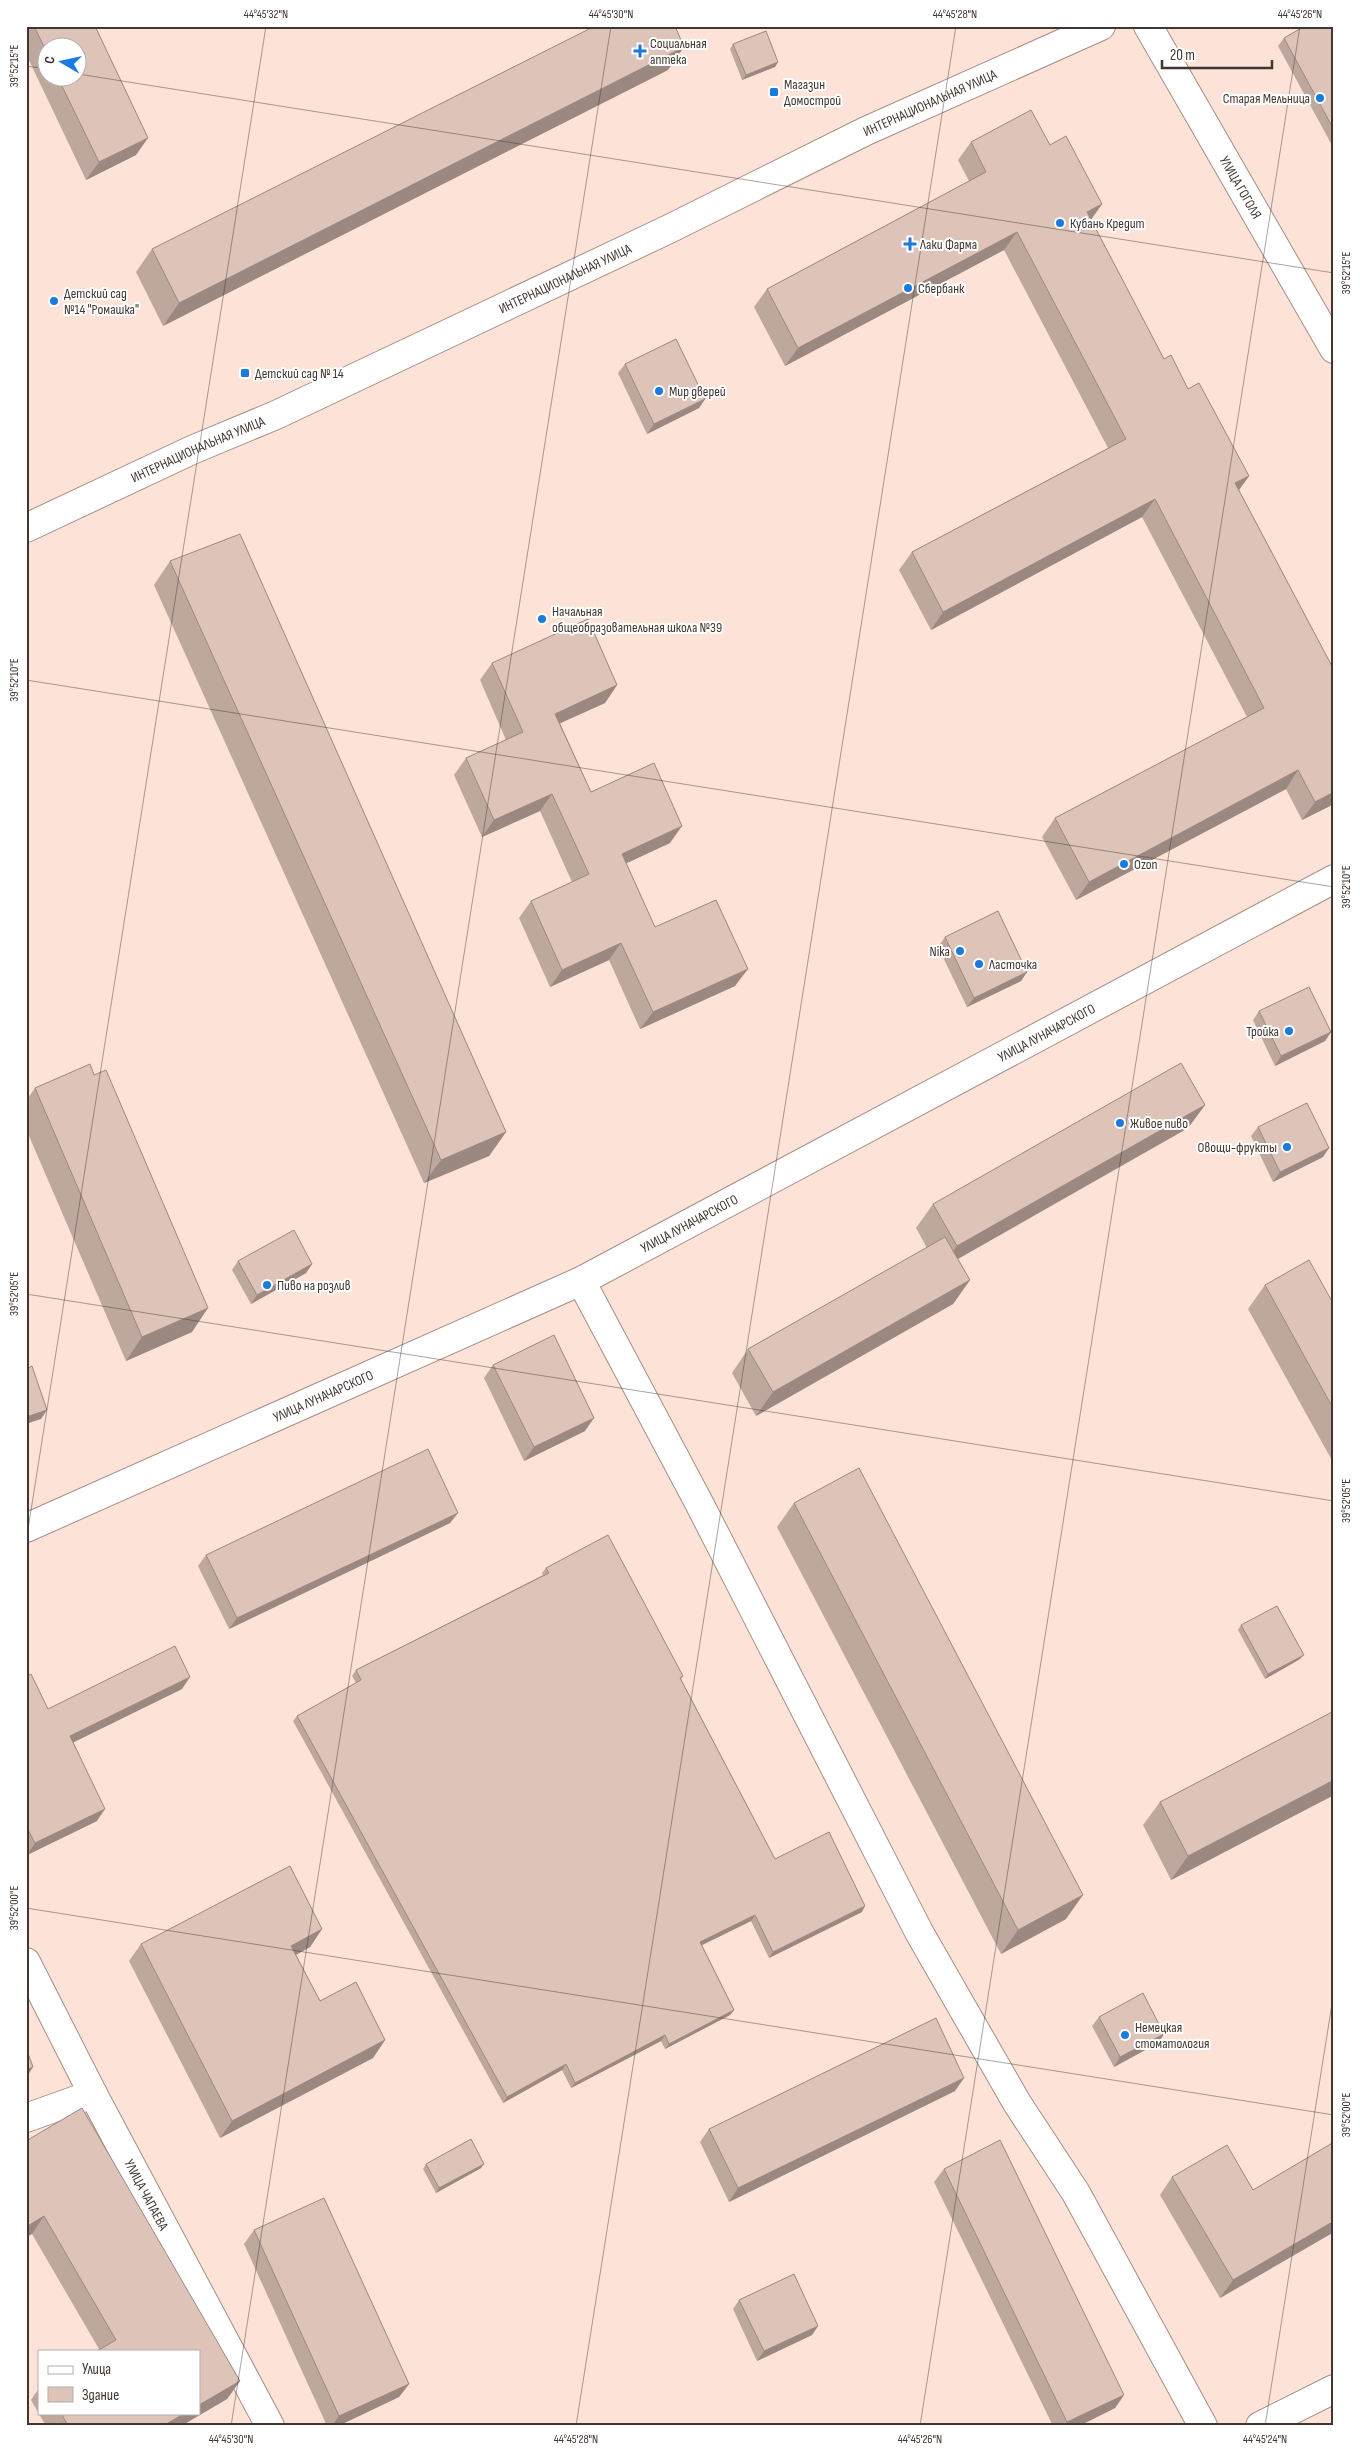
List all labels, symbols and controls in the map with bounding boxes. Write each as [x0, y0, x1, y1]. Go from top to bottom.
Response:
text: 44°45'32"N [244, 7, 288, 22]
text: 44°45'30"N [589, 7, 633, 22]
text: 44°45'28"N [933, 7, 977, 22]
text: 44°45'26"N [1278, 7, 1322, 22]
place label: Социальная аптека [650, 35, 707, 68]
north arrow [38, 38, 88, 88]
scale bar [1162, 38, 1272, 70]
text: 39°52'15"E [7, 44, 22, 88]
marker: Социальная аптека [634, 45, 646, 57]
text: 20 m [1170, 46, 1195, 65]
text: С [41, 55, 59, 65]
street label: ИНТЕРНАЦИОНАЛЬНАЯ УЛИЦА [860, 65, 1000, 140]
place label: Магазин Домострой [784, 76, 841, 109]
marker: Магазин Домострой [768, 86, 780, 98]
place label: Старая Мельница [1223, 90, 1310, 107]
marker: Старая Мельница [1314, 92, 1326, 104]
street label: УЛИЦА ГОГОЛЯ [1216, 153, 1266, 222]
place label: Кубань Кредит [1070, 215, 1145, 232]
marker: Кубань Кредит [1054, 217, 1066, 229]
place label: Лаки Фарма [919, 236, 977, 253]
marker: Лаки Фарма [904, 238, 916, 250]
street label: ИНТЕРНАЦИОНАЛЬНАЯ УЛИЦА [496, 239, 635, 317]
text: 39°52'15"E [1339, 251, 1354, 295]
place label: Сбербанк [918, 280, 965, 297]
marker: Сбербанк [902, 282, 914, 294]
place label: Детский сад №14 "Ромашка" [64, 285, 139, 318]
marker: Детский сад №14 "Ромашка" [48, 295, 60, 307]
place label: Детский сад № 14 [255, 365, 344, 382]
marker: Детский сад № 14 [239, 367, 251, 379]
place label: Мир дверей [669, 383, 726, 400]
marker: Мир дверей [653, 385, 665, 397]
street label: ИНТЕРНАЦИОНАЛЬНАЯ УЛИЦА [128, 412, 268, 486]
place label: Начальная общеобразовательная школа №39 [552, 603, 722, 636]
marker: Начальная общеобразовательная школа №39 [536, 613, 548, 625]
text: 39°52'10"E [7, 658, 22, 702]
place label: Ozon [1134, 856, 1158, 873]
marker: Ozon [1118, 858, 1130, 870]
text: 39°52'10"E [1339, 865, 1354, 909]
place label: Nika [930, 943, 950, 960]
marker: Nika [954, 945, 966, 957]
place label: Ласточка [988, 956, 1037, 973]
marker: Ласточка [973, 958, 985, 970]
street label: УЛИЦА ЛУНАЧАРСКОГО [995, 1000, 1098, 1065]
place label: Тройка [1246, 1023, 1279, 1040]
marker: Тройка [1283, 1025, 1295, 1037]
place label: Живое пиво [1130, 1115, 1188, 1132]
marker: Живое пиво [1114, 1117, 1126, 1129]
place label: Овощи-фрукты [1198, 1139, 1277, 1156]
marker: Овощи-фрукты [1281, 1141, 1293, 1153]
street label: УЛИЦА ЛУНАЧАРСКОГО [637, 1190, 741, 1256]
text: 39°52'05"E [7, 1272, 22, 1316]
place label: Пиво на розлив [277, 1277, 351, 1294]
marker: Пиво на розлив [261, 1279, 273, 1291]
street label: УЛИЦА ЛУНАЧАРСКОГО [270, 1366, 376, 1426]
text: 39°52'05"E [1339, 1479, 1354, 1523]
text: 39°52'00"E [7, 1886, 22, 1930]
place label: Немецкая стоматология [1135, 2019, 1210, 2052]
marker: Немецкая стоматология [1119, 2029, 1131, 2041]
text: 39°52'00"E [1339, 2093, 1354, 2137]
street label: УЛИЦА ЧАПАЕВА [121, 2156, 173, 2234]
legend [38, 2350, 200, 2414]
text: Улица [82, 2360, 111, 2379]
text: Здание [82, 2386, 119, 2405]
text: 44°45'30"N [209, 2432, 253, 2447]
text: 44°45'28"N [554, 2432, 598, 2447]
text: 44°45'26"N [898, 2432, 942, 2447]
text: 44°45'24"N [1243, 2432, 1287, 2447]

